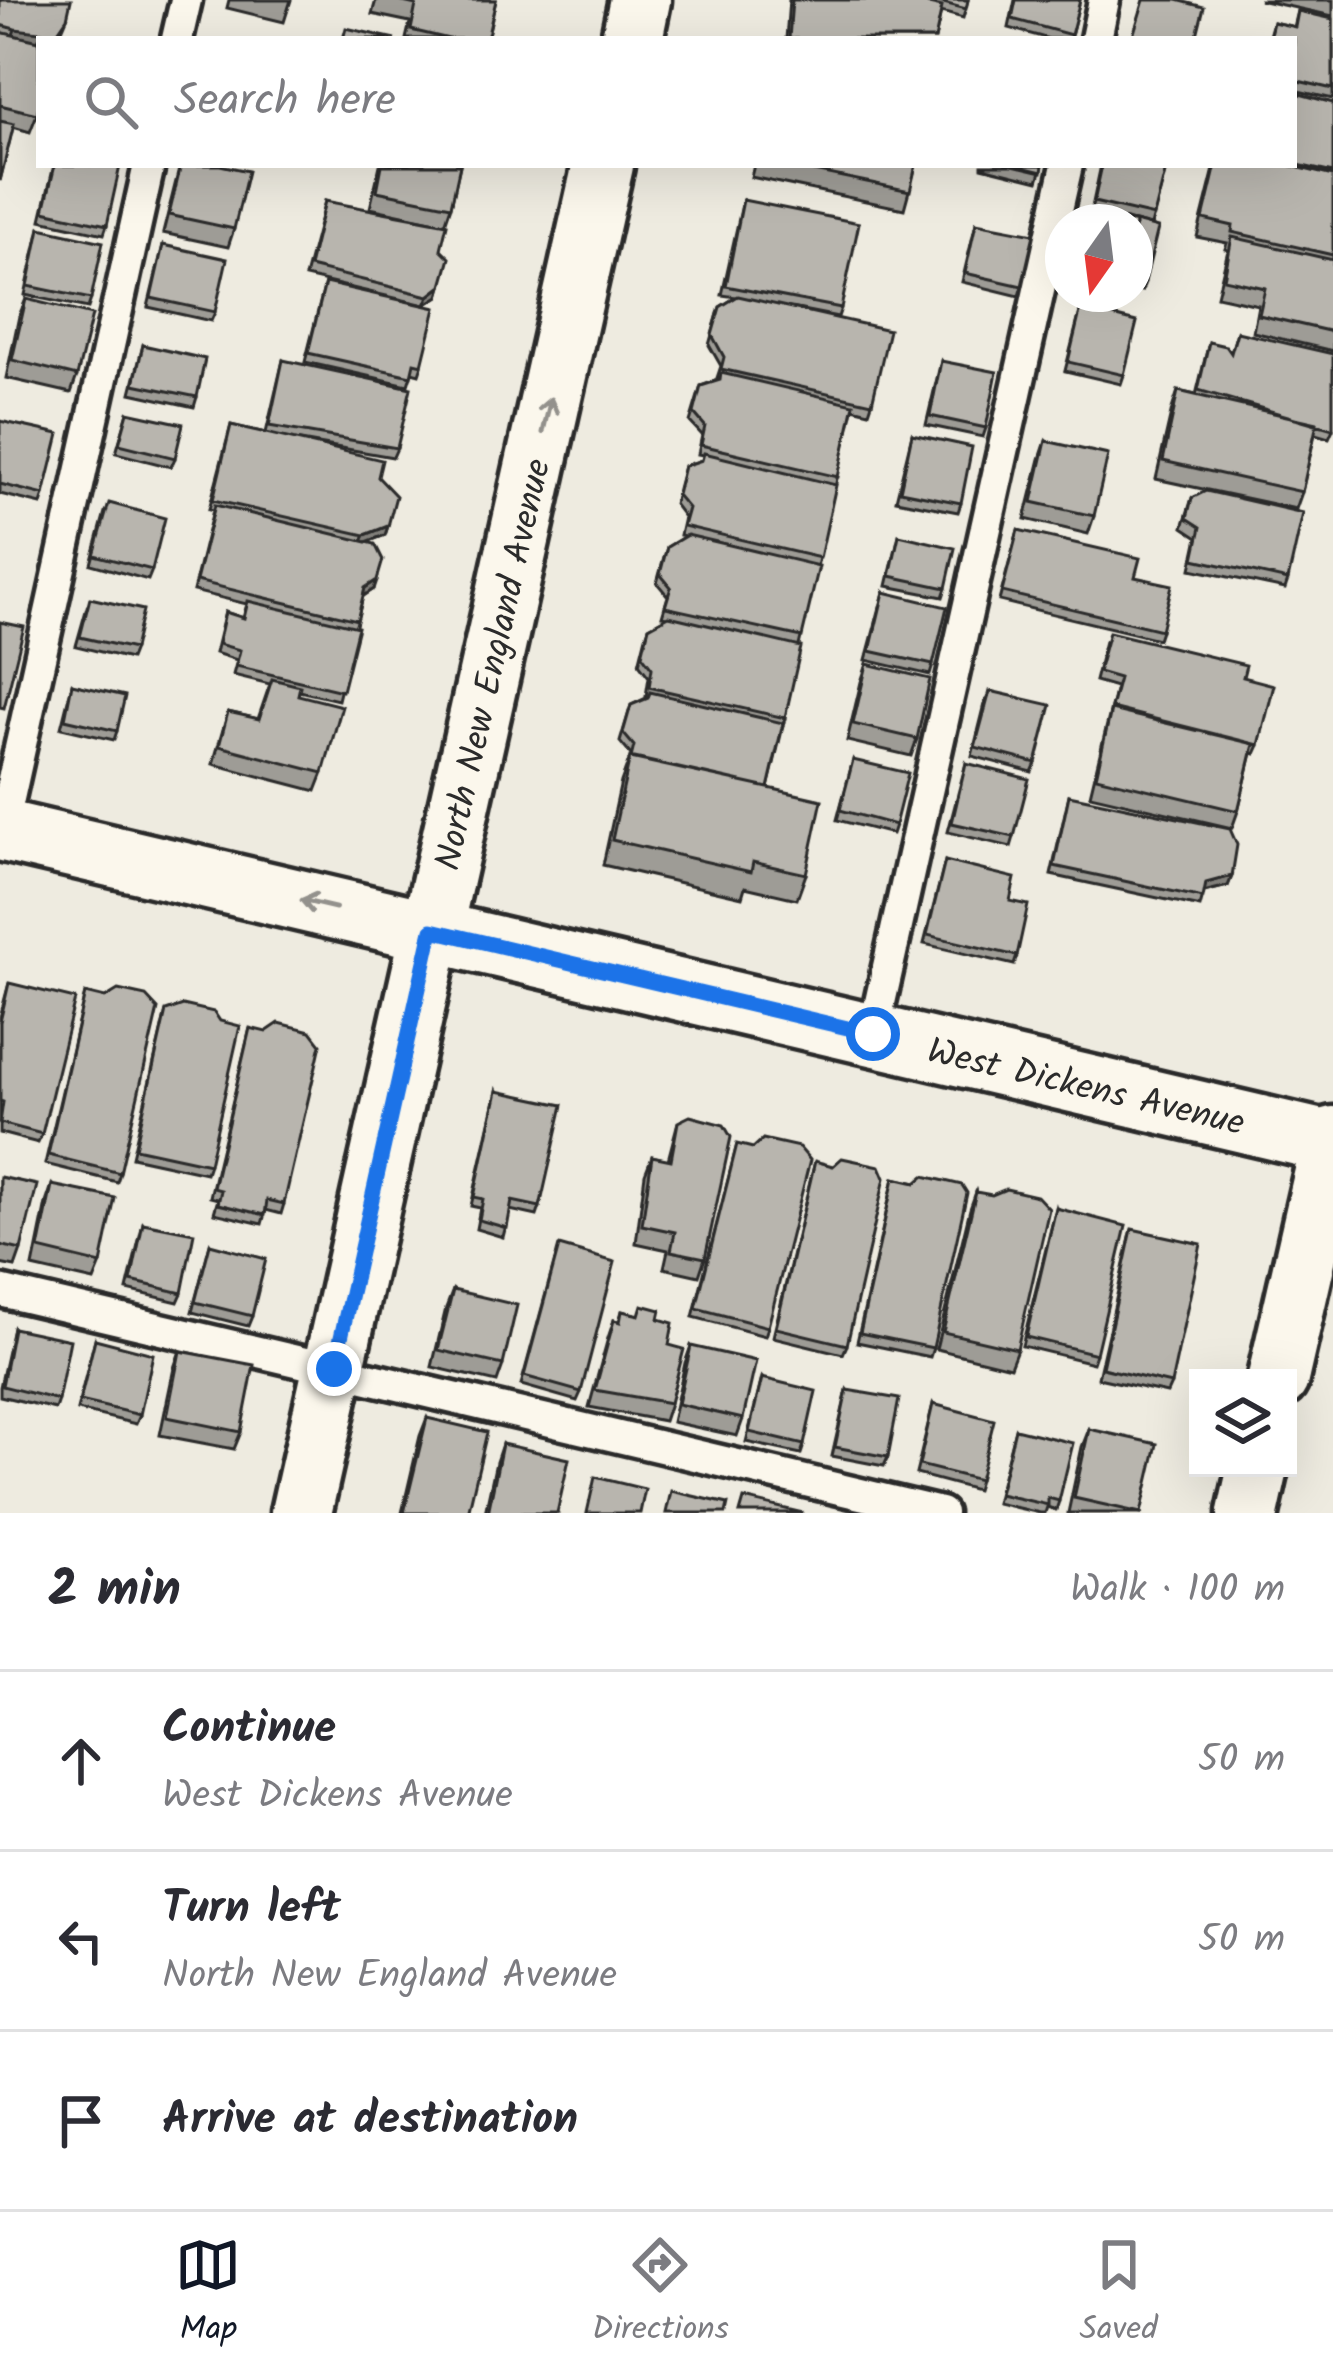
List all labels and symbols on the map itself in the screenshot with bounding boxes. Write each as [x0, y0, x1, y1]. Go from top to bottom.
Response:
north arrow [1045, 204, 1153, 312]
one-way arrow [537, 397, 560, 435]
street label: North New England Avenue [421, 454, 568, 876]
one-way arrow [300, 892, 338, 914]
route start [846, 1007, 900, 1061]
street label: West Dickens Avenue [921, 1024, 1250, 1153]
route end [307, 1342, 361, 1396]

